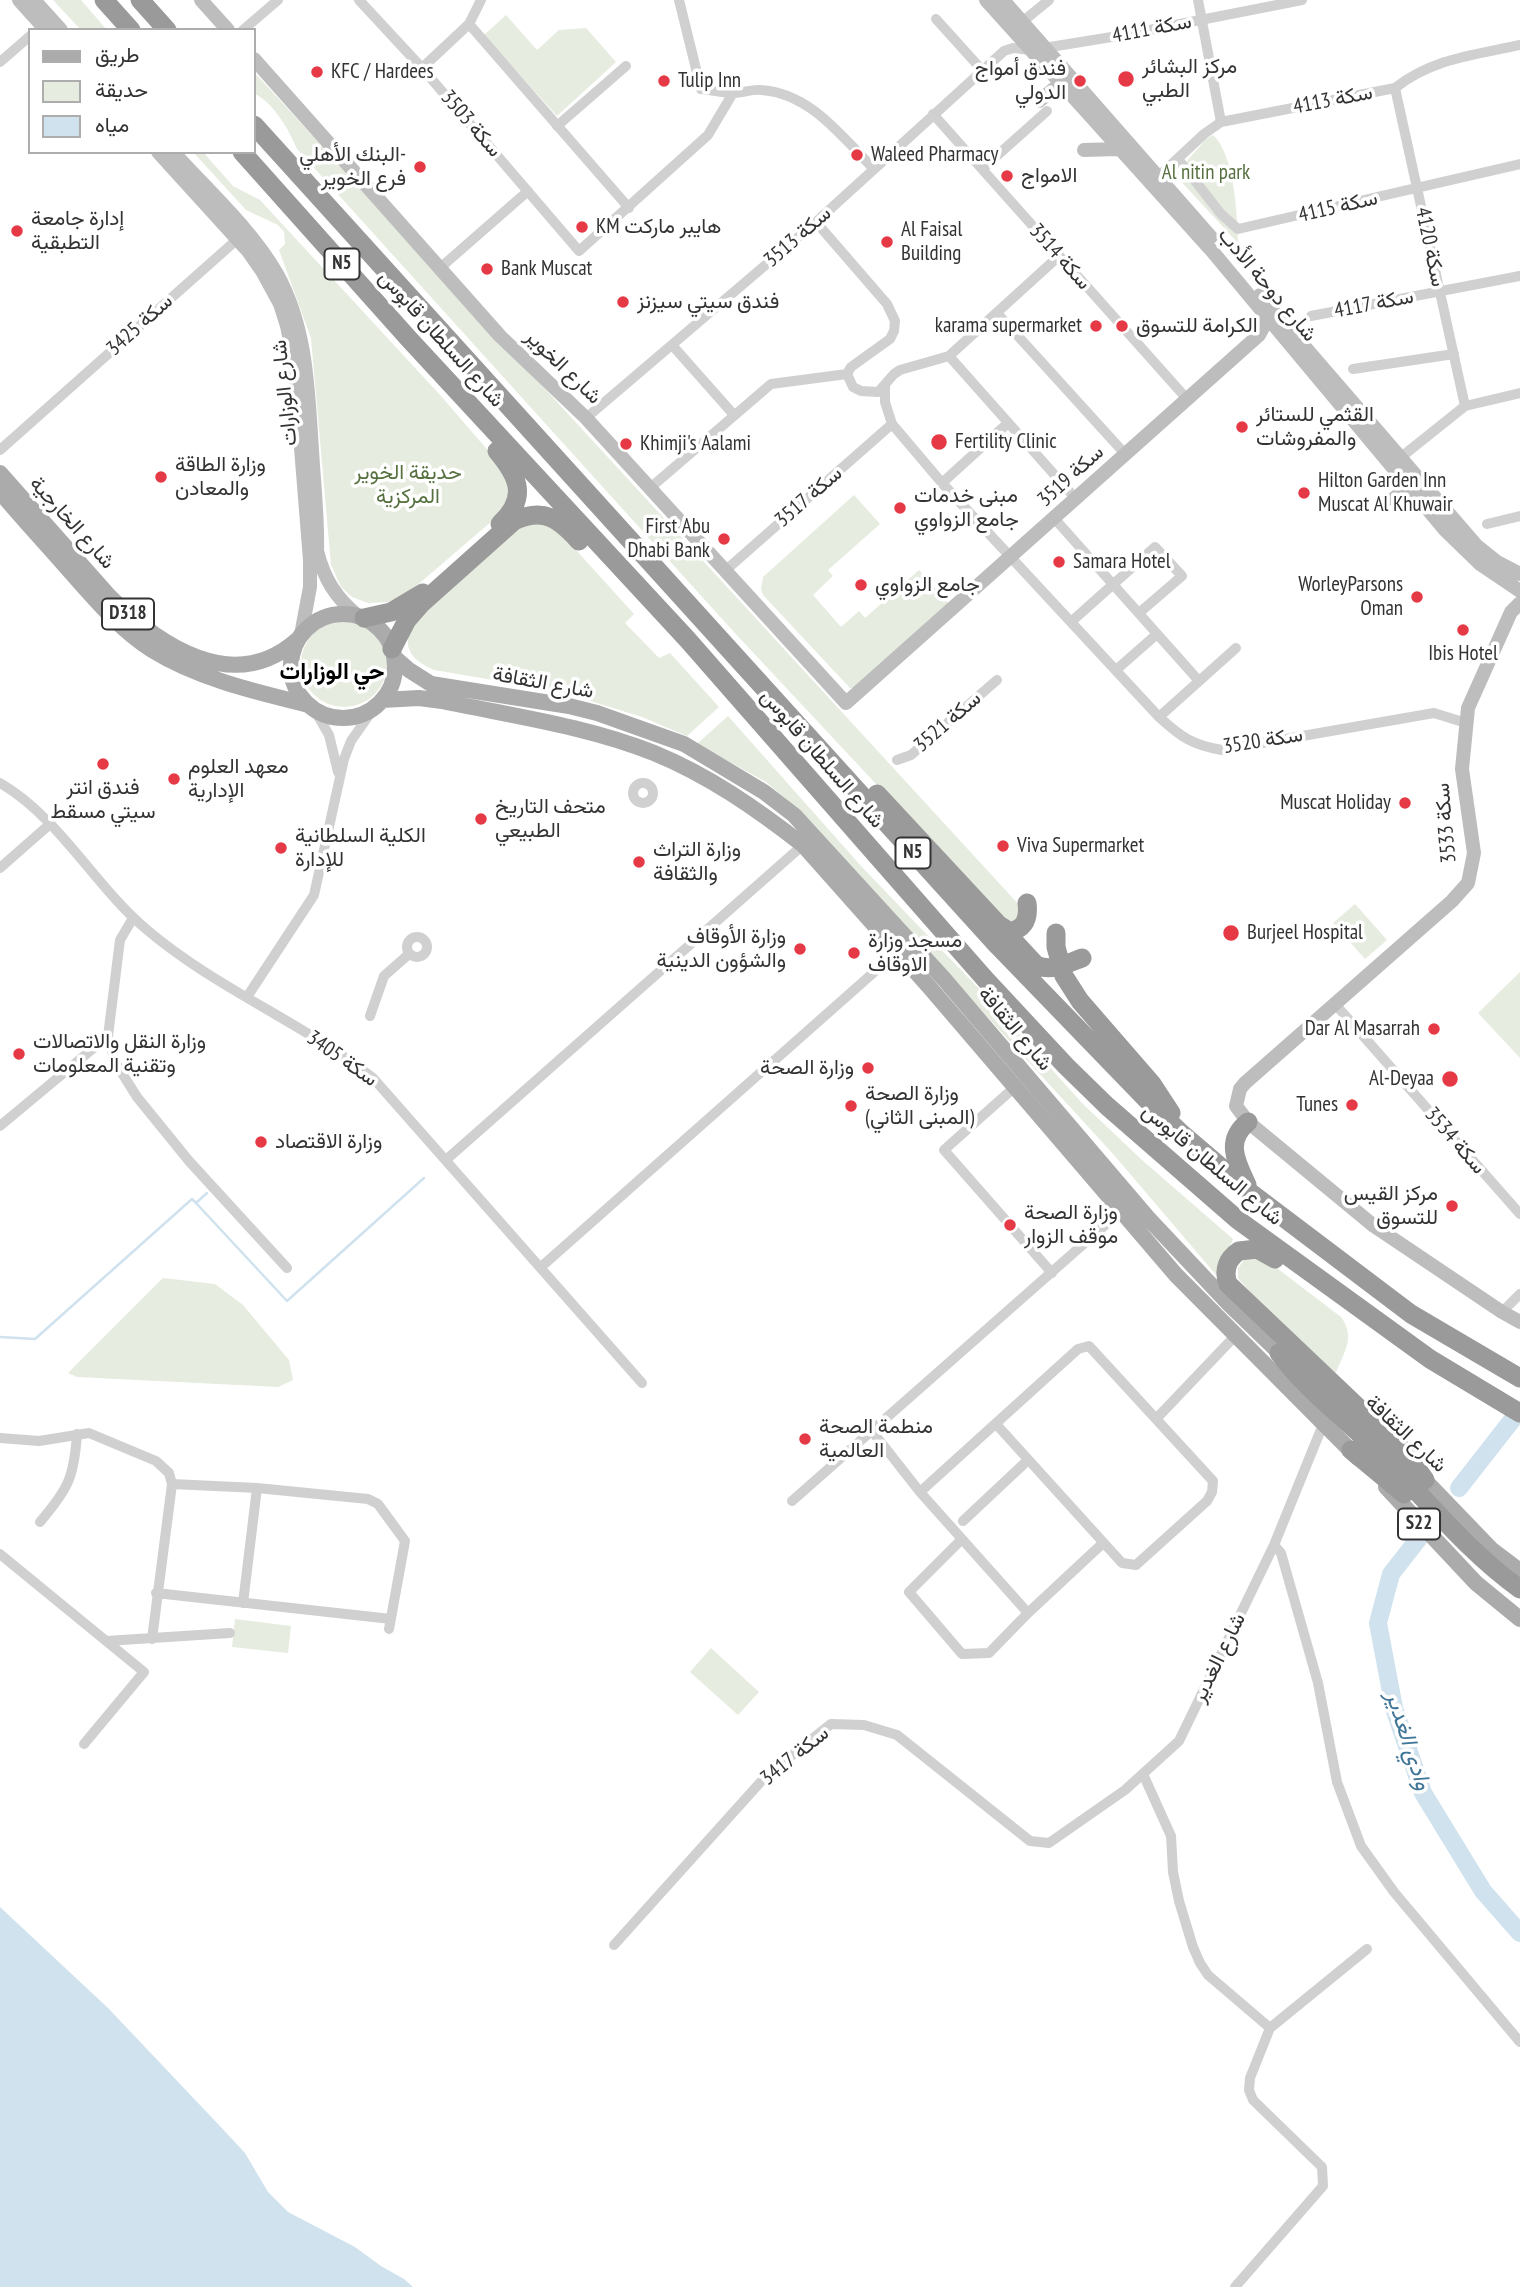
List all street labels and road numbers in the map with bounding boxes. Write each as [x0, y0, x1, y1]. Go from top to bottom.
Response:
street label: سكة 4111 [1110, 9, 1194, 49]
street label: سكة 4113 [1291, 80, 1375, 120]
street label: سكة 3503 [435, 85, 507, 163]
street label: سكة 4115 [1296, 186, 1380, 228]
street label: سكة 3513 [759, 201, 837, 273]
street label: سكة 4120 [1409, 205, 1451, 289]
street label: سكة 3514 [1024, 219, 1096, 295]
street label: شارع دوحة الأدب [1212, 223, 1322, 347]
road number: N5 [324, 248, 360, 280]
street label: شارع السلطان قابوس [373, 265, 509, 413]
street label: سكة 4117 [1332, 284, 1416, 324]
street label: سكة 3425 [102, 289, 178, 361]
street label: شارع الخوير [519, 324, 607, 410]
street label: شارع الوزارات [267, 339, 303, 447]
street label: سكة 3519 [1033, 440, 1109, 512]
street label: سكة 3517 [770, 461, 848, 533]
street label: شارع الخارجية [24, 472, 120, 574]
road number: D318 [102, 598, 154, 629]
street label: شارع الثقافة [491, 662, 595, 704]
street label: شارع السلطان قابوس [755, 684, 889, 834]
street label: سكة 3521 [909, 686, 987, 758]
street label: سكة 3520 [1221, 722, 1305, 760]
street label: سكة 3533 [1430, 782, 1462, 864]
road number: N5 [895, 838, 930, 868]
street label: شارع الثقافة [973, 982, 1057, 1076]
street label: سكة 3405 [302, 1026, 382, 1092]
street label: شارع السلطان قابوس [1137, 1099, 1287, 1231]
street label: سكة 3534 [1419, 1102, 1491, 1180]
street label: شارع الثقافة [1360, 1390, 1452, 1478]
road number: S22 [1398, 1508, 1440, 1540]
street label: شارع الغدير [1187, 1609, 1251, 1707]
street label: سكة 3417 [756, 1721, 834, 1791]

